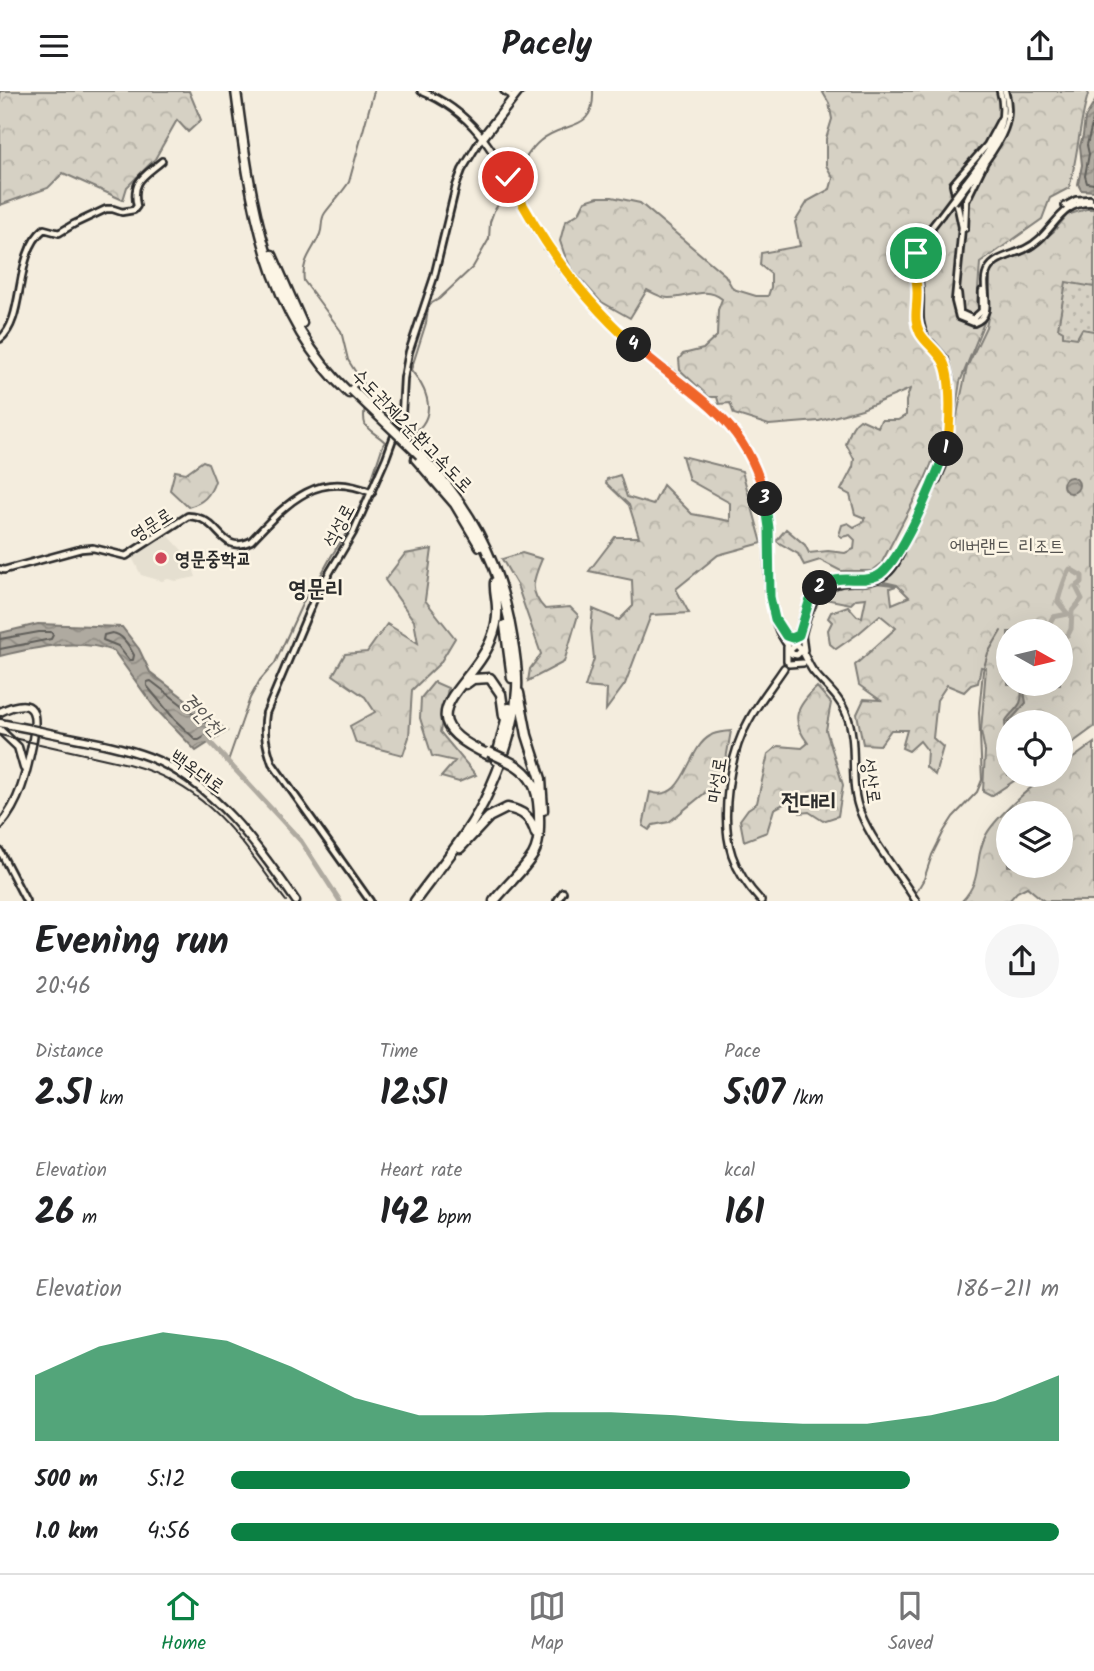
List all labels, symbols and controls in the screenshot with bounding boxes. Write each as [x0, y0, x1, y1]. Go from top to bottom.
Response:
text: Pacely [502, 20, 592, 71]
icon: menu [35, 27, 73, 65]
icon: share [1021, 27, 1059, 65]
pin [478, 147, 538, 207]
icon: check [489, 158, 527, 196]
pin [886, 223, 946, 283]
icon: arrive [897, 234, 935, 272]
pin: 4 [616, 327, 652, 363]
text: 4 [628, 329, 639, 359]
street label: 수도권제2순환고속도로 [344, 362, 479, 501]
pin: 1 [928, 431, 964, 467]
text: 1 [943, 433, 948, 463]
pin: 3 [748, 481, 782, 517]
text: 3 [759, 483, 770, 513]
street label: 석성로 [316, 499, 364, 553]
street label: 영문로 [125, 501, 179, 551]
park label: 에버랜드 리조트 [950, 532, 1064, 562]
place label: 영문중학교 [175, 545, 251, 575]
marker: 영문중학교 [153, 550, 169, 566]
pin: 2 [802, 571, 838, 605]
district label: 영문리 [288, 572, 344, 608]
text: 2 [814, 572, 825, 602]
north arrow [996, 619, 1073, 697]
map controls [996, 619, 1073, 878]
water label: 경안천 [172, 685, 232, 746]
button: locate [996, 710, 1073, 787]
street label: 백옥대로 [163, 743, 231, 802]
street label: 마성로 [700, 755, 736, 805]
street label: 성산로 [852, 756, 888, 806]
district label: 전대리 [781, 785, 837, 821]
button: layers [996, 801, 1073, 878]
text: Evening run [35, 913, 229, 973]
button: share [985, 924, 1059, 998]
text: 20:46 [35, 969, 91, 1005]
text: Distance [35, 1037, 103, 1067]
text: Time [380, 1037, 418, 1067]
text: Pace [724, 1037, 761, 1067]
text: 2.51 [35, 1067, 92, 1123]
text: 12:51 [380, 1067, 448, 1123]
text: 5:07 [724, 1067, 785, 1123]
text: km [92, 1084, 124, 1114]
text: /km [785, 1084, 824, 1114]
text: Elevation [35, 1156, 107, 1186]
text: Heart rate [380, 1156, 462, 1186]
text: kcal [724, 1156, 755, 1186]
text: 26 [35, 1186, 74, 1242]
text: 142 [380, 1186, 430, 1242]
text: 161 [724, 1186, 764, 1242]
text: m [74, 1203, 97, 1233]
text: bpm [430, 1203, 472, 1233]
text: Elevation [35, 1272, 122, 1308]
text: 186–211 m [956, 1272, 1059, 1308]
text: 500 m [35, 1462, 98, 1498]
text: 5:12 [147, 1462, 186, 1498]
text: 1.0 km [35, 1514, 98, 1550]
text: 4:56 [147, 1514, 190, 1550]
tab: Home [161, 1587, 206, 1659]
tab: Map [528, 1587, 566, 1659]
tab: Saved [888, 1587, 933, 1659]

